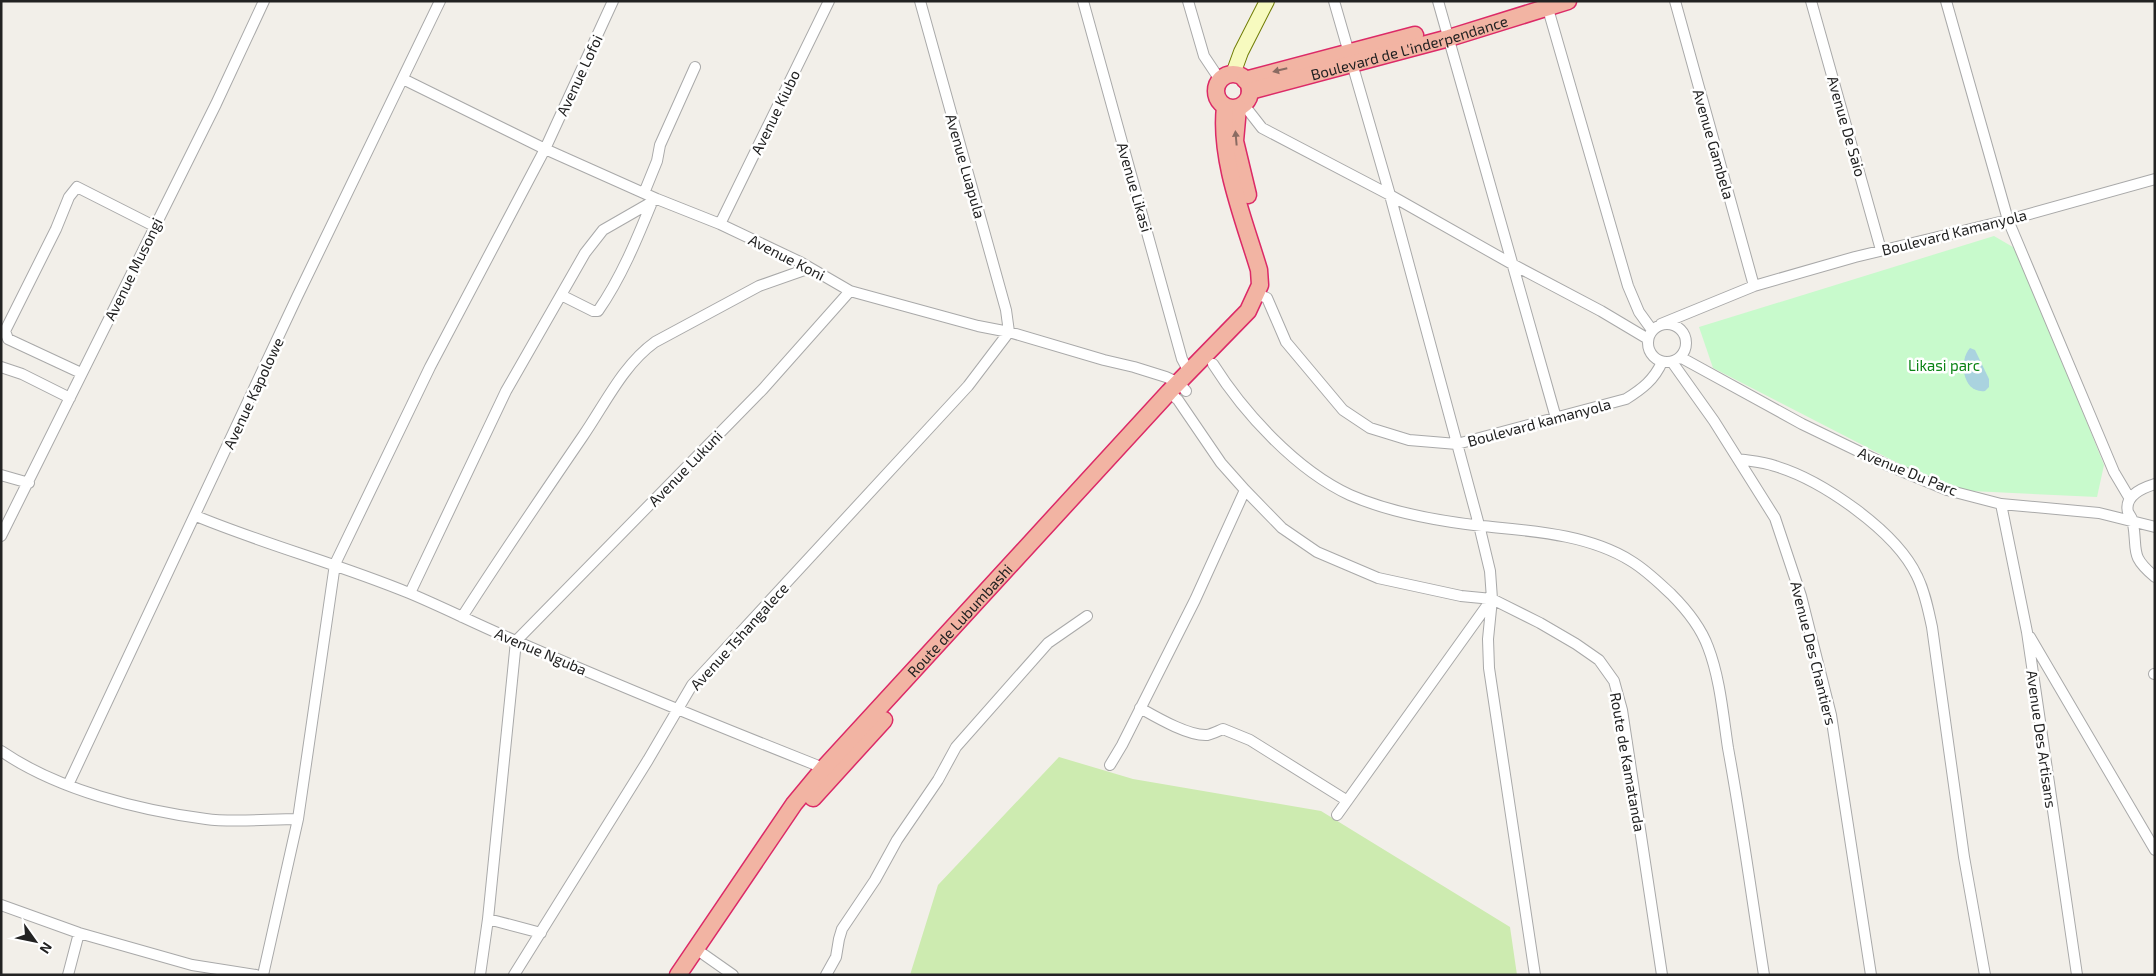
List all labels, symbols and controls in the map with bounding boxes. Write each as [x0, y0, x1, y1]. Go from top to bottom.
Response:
street label: Boulevard de L'inderpendance [1309, 11, 1510, 83]
street label: Avenue Lofoi [552, 31, 606, 119]
street label: Avenue Kiubo [747, 67, 803, 157]
one-way arrow [1273, 67, 1288, 75]
street label: Avenue De Saio [1824, 74, 1870, 178]
street label: Avenue Gambela [1690, 87, 1738, 201]
street label: Avenue Luapula [942, 112, 990, 220]
one-way arrow [1231, 129, 1239, 145]
street label: Avenue Likasi [1114, 140, 1156, 234]
street label: Boulevard Kamanyola [1880, 205, 2028, 259]
street label: Avenue Musongi [100, 215, 166, 323]
street label: Avenue Koni [746, 230, 828, 284]
street label: Avenue Kapolowe [219, 334, 287, 452]
park label: Likasi parc [1908, 356, 1980, 374]
street label: Boulevard kamanyola [1465, 394, 1613, 450]
street label: Avenue Lukuni [644, 426, 726, 510]
street label: Avenue Du Parc [1856, 443, 1960, 499]
street label: Route de Lubumbashi [903, 560, 1016, 680]
street label: Avenue Tshangalece [686, 579, 792, 693]
street label: Avenue Des Chantiers [1787, 579, 1841, 727]
street label: Avenue Nguba [492, 624, 590, 678]
street label: Avenue Des Artisans [2023, 669, 2061, 809]
street label: Route de Kamatanda [1607, 691, 1649, 833]
north arrow [10, 916, 60, 966]
text: N [36, 939, 56, 957]

